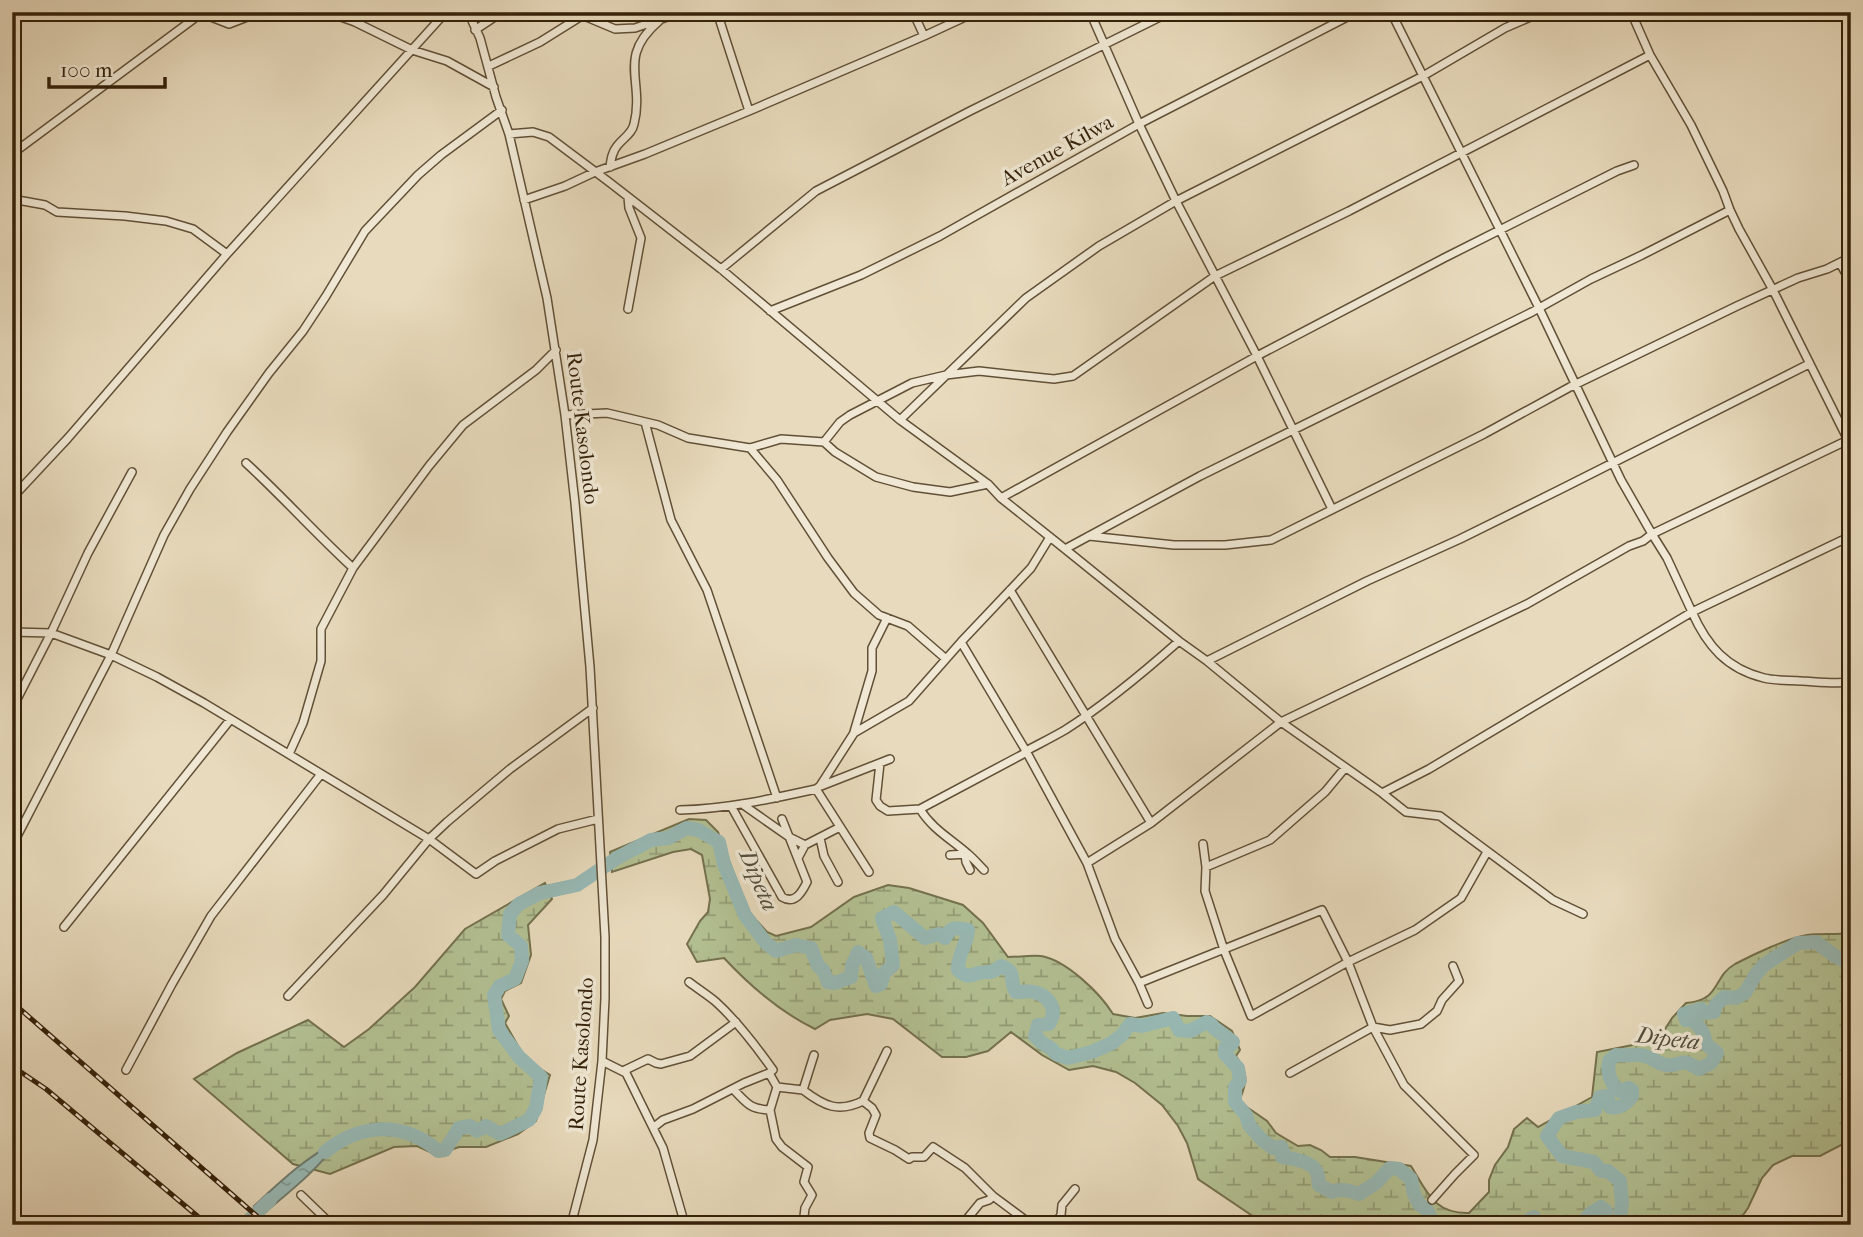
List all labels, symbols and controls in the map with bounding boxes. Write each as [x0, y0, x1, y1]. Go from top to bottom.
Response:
scale bar [49, 46, 164, 90]
text: 100 m [60, 58, 113, 82]
street label: Avenue Kilwa [996, 109, 1117, 191]
street label: Route Kasolondo [562, 350, 604, 506]
water label: Dipeta [733, 844, 783, 915]
street label: Route Kasolondo [564, 977, 598, 1131]
water label: Dipeta [1633, 1021, 1701, 1056]

